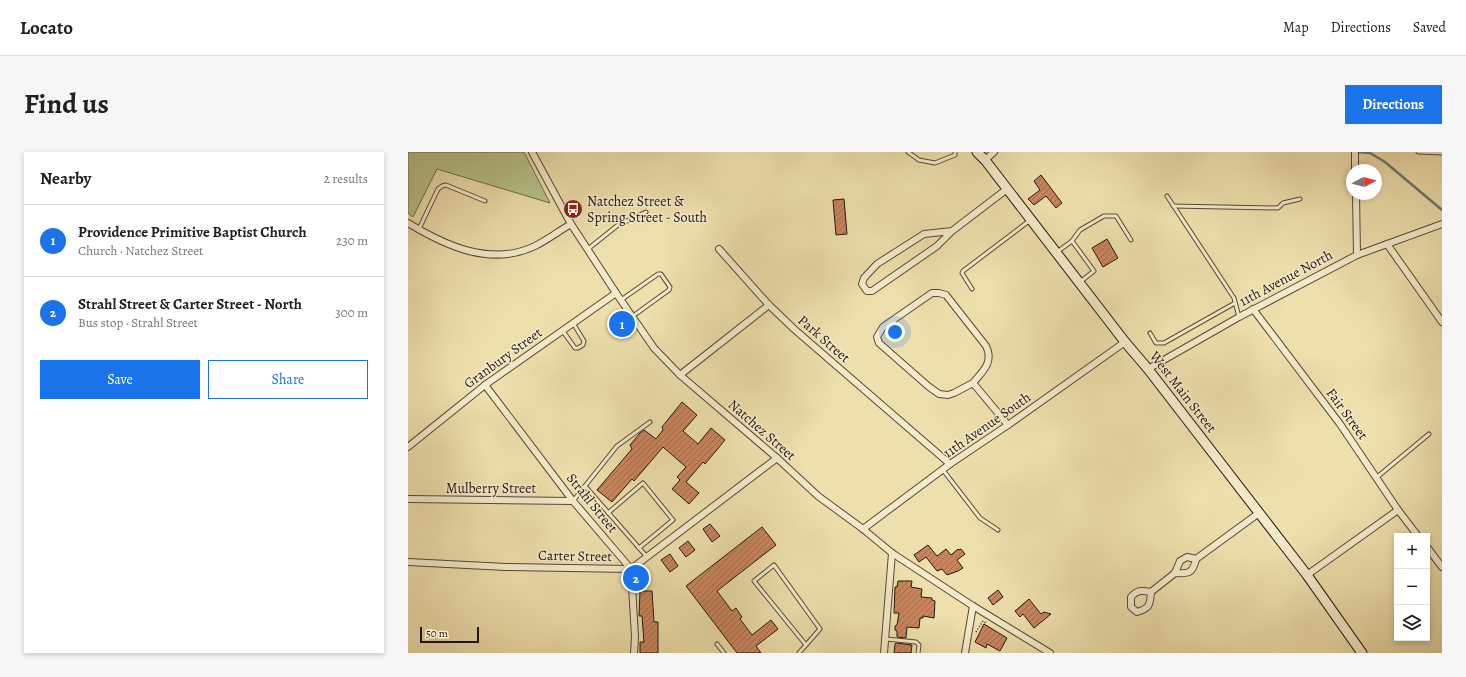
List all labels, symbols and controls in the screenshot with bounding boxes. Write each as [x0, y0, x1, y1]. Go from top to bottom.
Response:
text: Locato [20, 15, 73, 41]
text: Map [1283, 18, 1309, 37]
text: Directions [1331, 18, 1391, 37]
text: Saved [1413, 18, 1446, 37]
text: Find us [24, 85, 109, 123]
button: Directions [1345, 85, 1442, 124]
north arrow [1346, 164, 1382, 200]
text: Nearby [40, 167, 91, 190]
text: 2 results [324, 170, 368, 187]
place label: Natchez Street & Spring Street - South [587, 192, 708, 227]
bus stop icon: Natchez Street & Spring Street - South [562, 198, 584, 220]
text: Providence Primitive Baptist Church [78, 222, 307, 242]
text: 1 [51, 232, 55, 249]
text: 230 m [336, 232, 368, 249]
text: Church · Natchez Street [78, 242, 203, 259]
street label: 11th Avenue North [1236, 245, 1336, 311]
text: Strahl Street & Carter Street - North [78, 294, 302, 314]
text: 2 [50, 304, 56, 321]
text: 300 m [335, 304, 368, 321]
pin: 1 [609, 309, 635, 339]
street label: Park Street [794, 311, 854, 367]
text: Bus stop · Strahl Street [78, 314, 198, 331]
your location [885, 322, 905, 342]
street label: Granbury Street [460, 323, 546, 393]
street label: West Main Street [1145, 347, 1221, 437]
button: Save [40, 360, 200, 399]
button: Share [208, 360, 368, 399]
street label: Fair Street [1322, 384, 1372, 444]
street label: 11th Avenue South [939, 387, 1035, 462]
street label: Natchez Street [724, 395, 800, 465]
street label: Strahl Street [562, 469, 622, 537]
street label: Mulberry Street [446, 479, 537, 498]
map controls [1394, 533, 1430, 641]
button: + [1394, 533, 1430, 569]
street label: Carter Street [538, 546, 613, 566]
pin: 2 [623, 563, 649, 593]
button: − [1394, 569, 1430, 605]
button: layers [1394, 605, 1430, 641]
scale bar [420, 625, 479, 644]
text: 50 m [426, 626, 448, 641]

